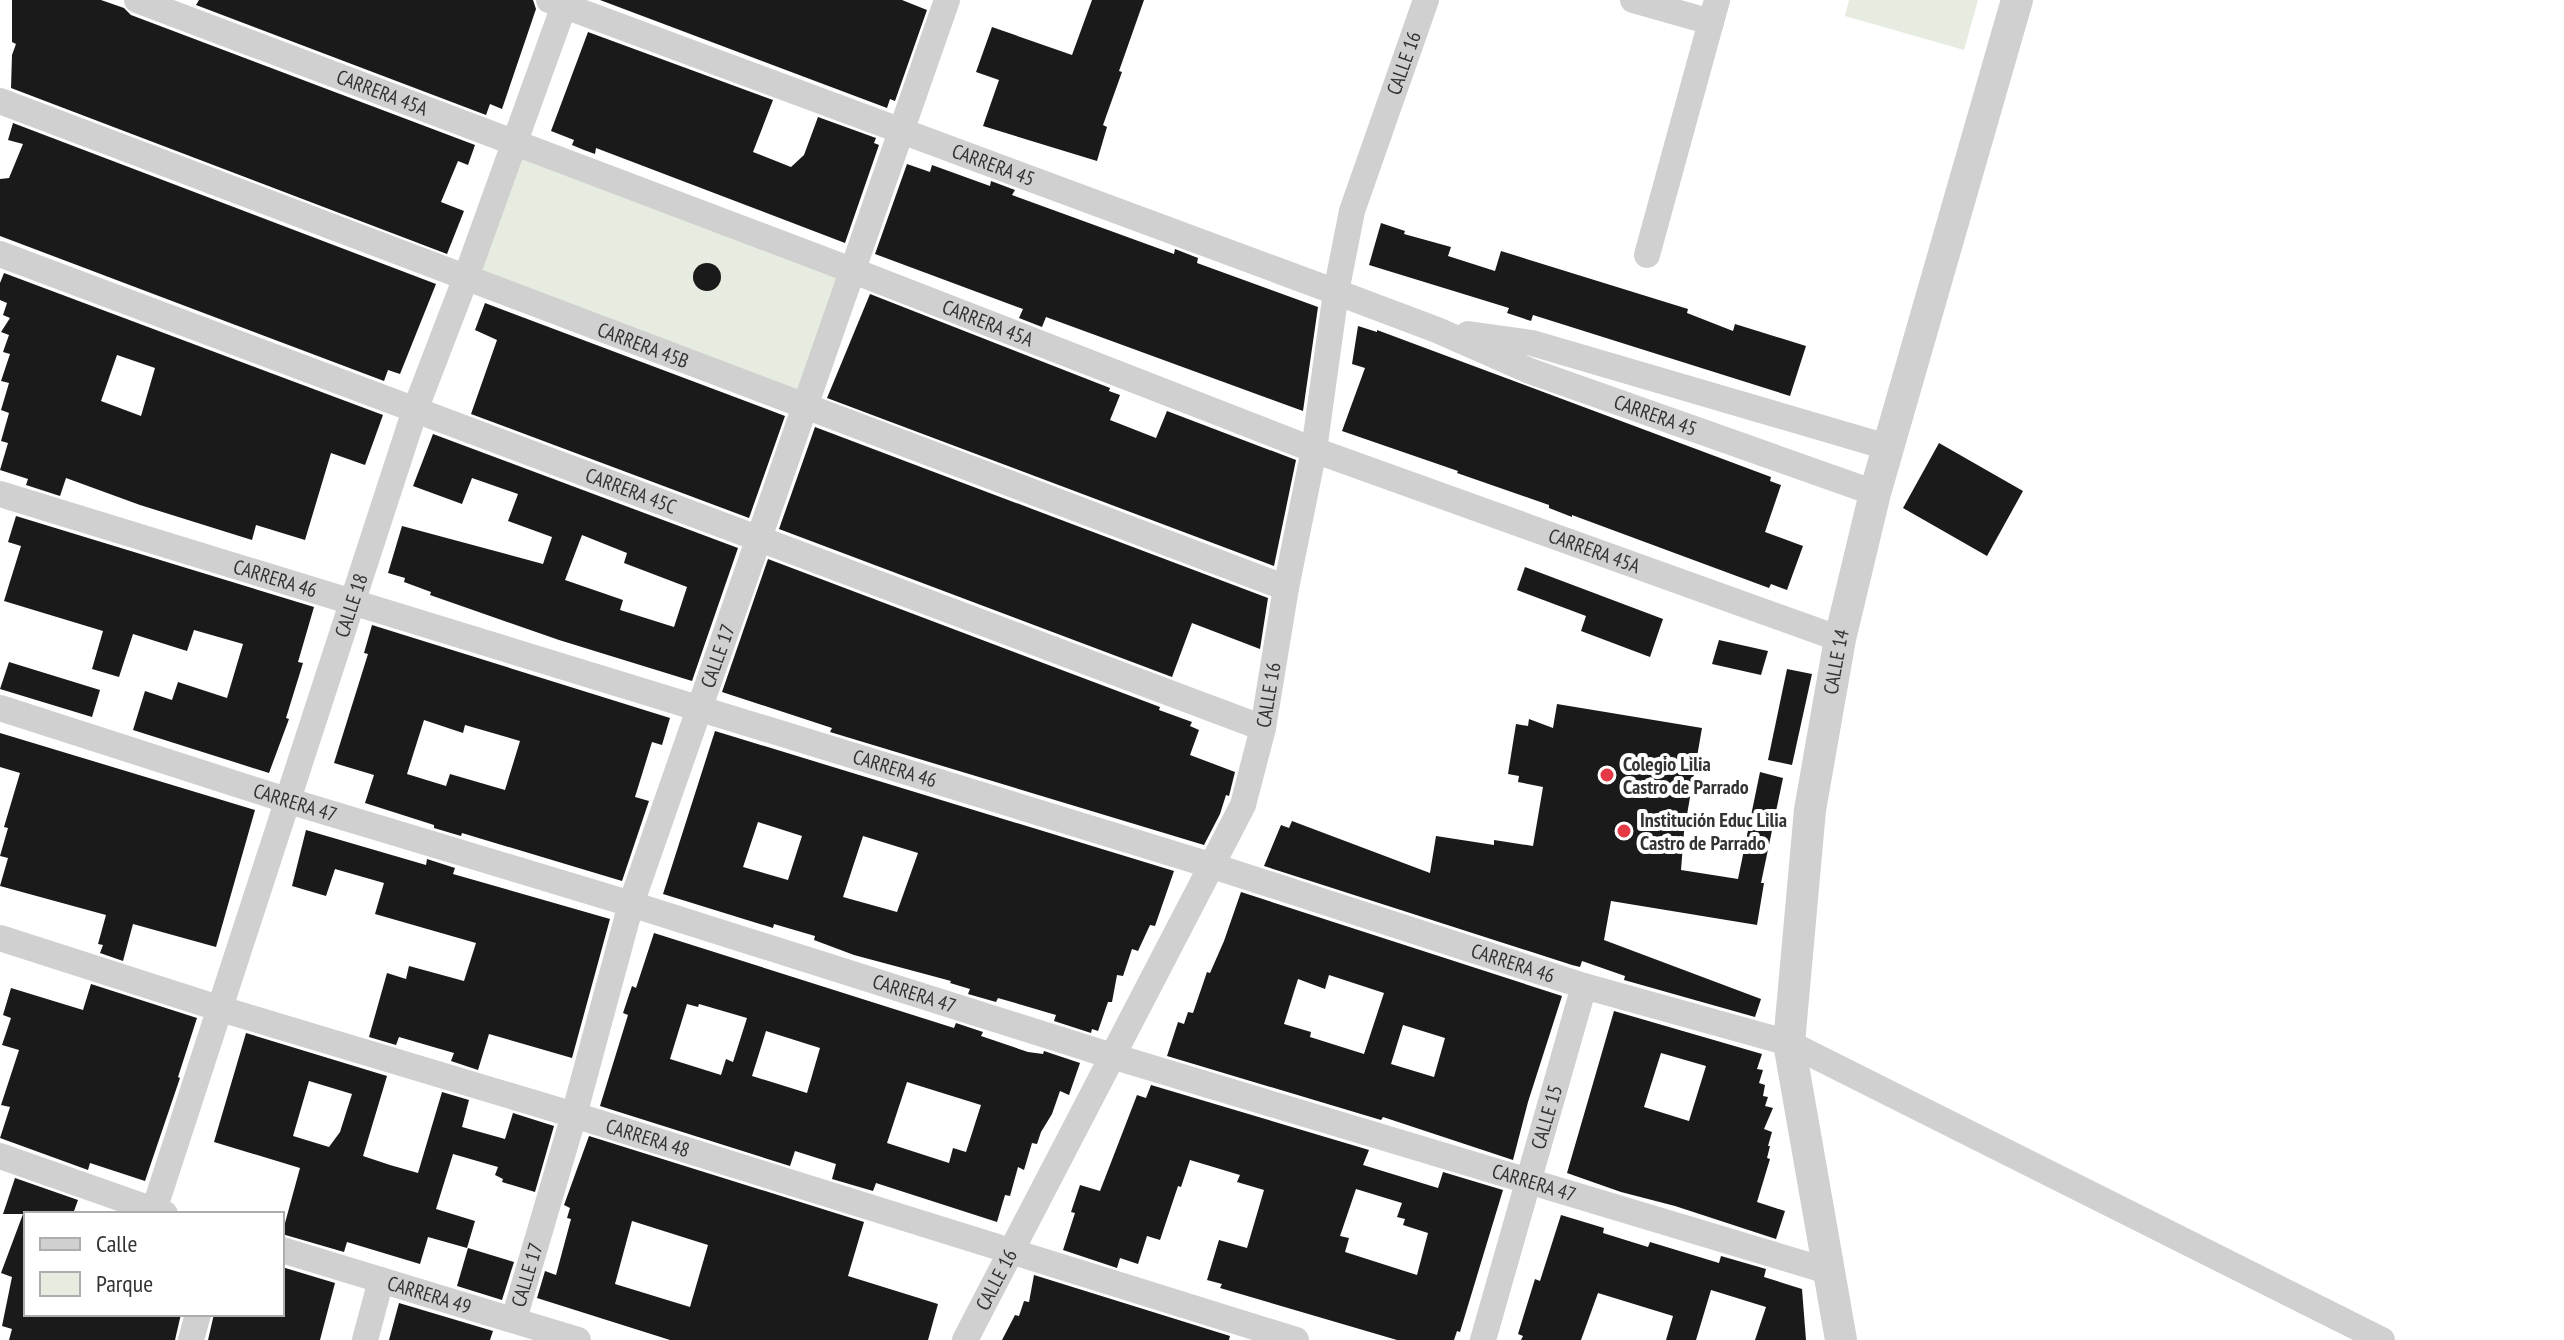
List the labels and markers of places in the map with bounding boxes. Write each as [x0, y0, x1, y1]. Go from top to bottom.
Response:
place label: Colegio Lilia Castro de Parrado [1623, 751, 1749, 800]
marker: Colegio Lilia Castro de Parrado [1598, 766, 1616, 784]
place label: Institución Educ Lilia Castro de Parrado [1640, 807, 1787, 856]
marker: Institución Educ Lilia Castro de Parrado [1615, 822, 1633, 840]

